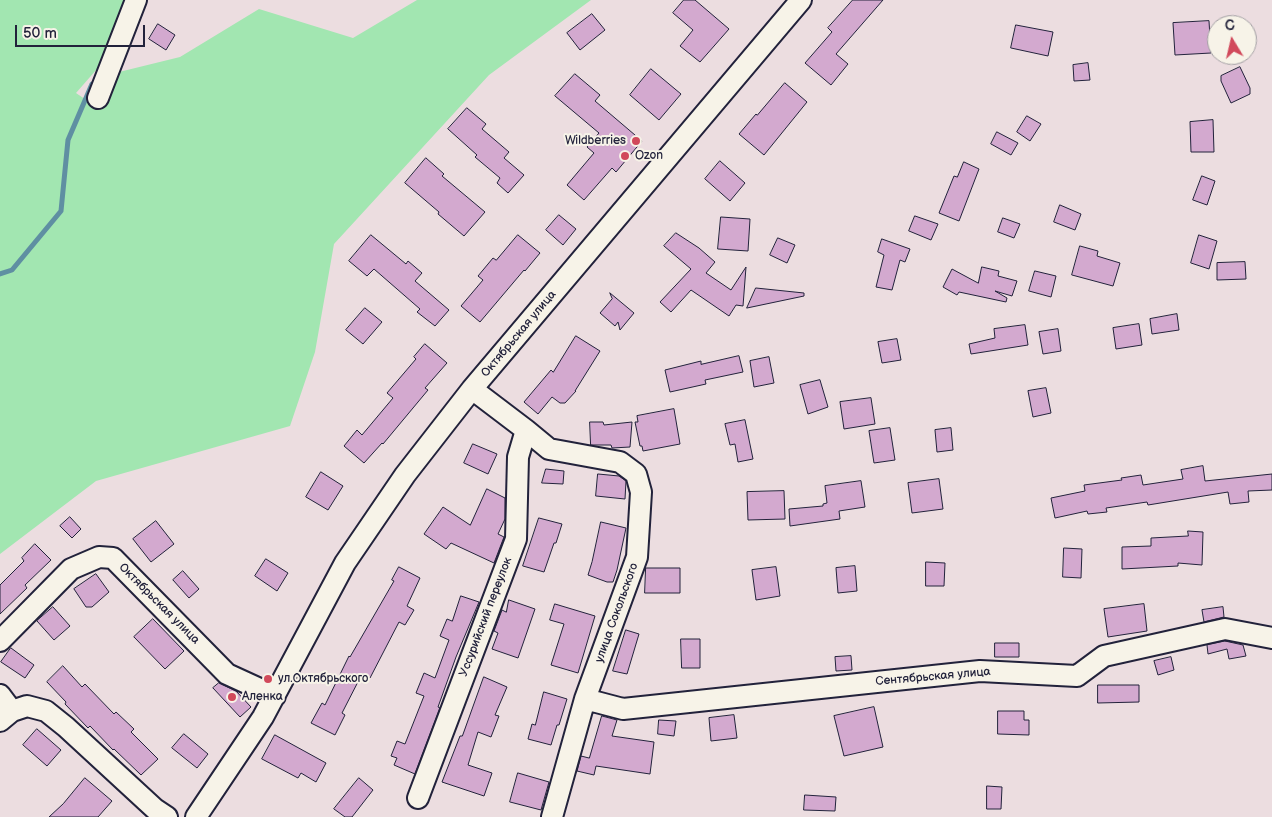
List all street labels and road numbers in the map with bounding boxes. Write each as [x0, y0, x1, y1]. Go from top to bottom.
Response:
street label: Октябрьская улица [479, 288, 559, 380]
street label: Уссурийский переулок [457, 555, 515, 679]
street label: Октябрьская улица [115, 560, 203, 648]
street label: улица Сокольского [592, 561, 642, 665]
street label: Сентябрьская улица [875, 665, 991, 689]

